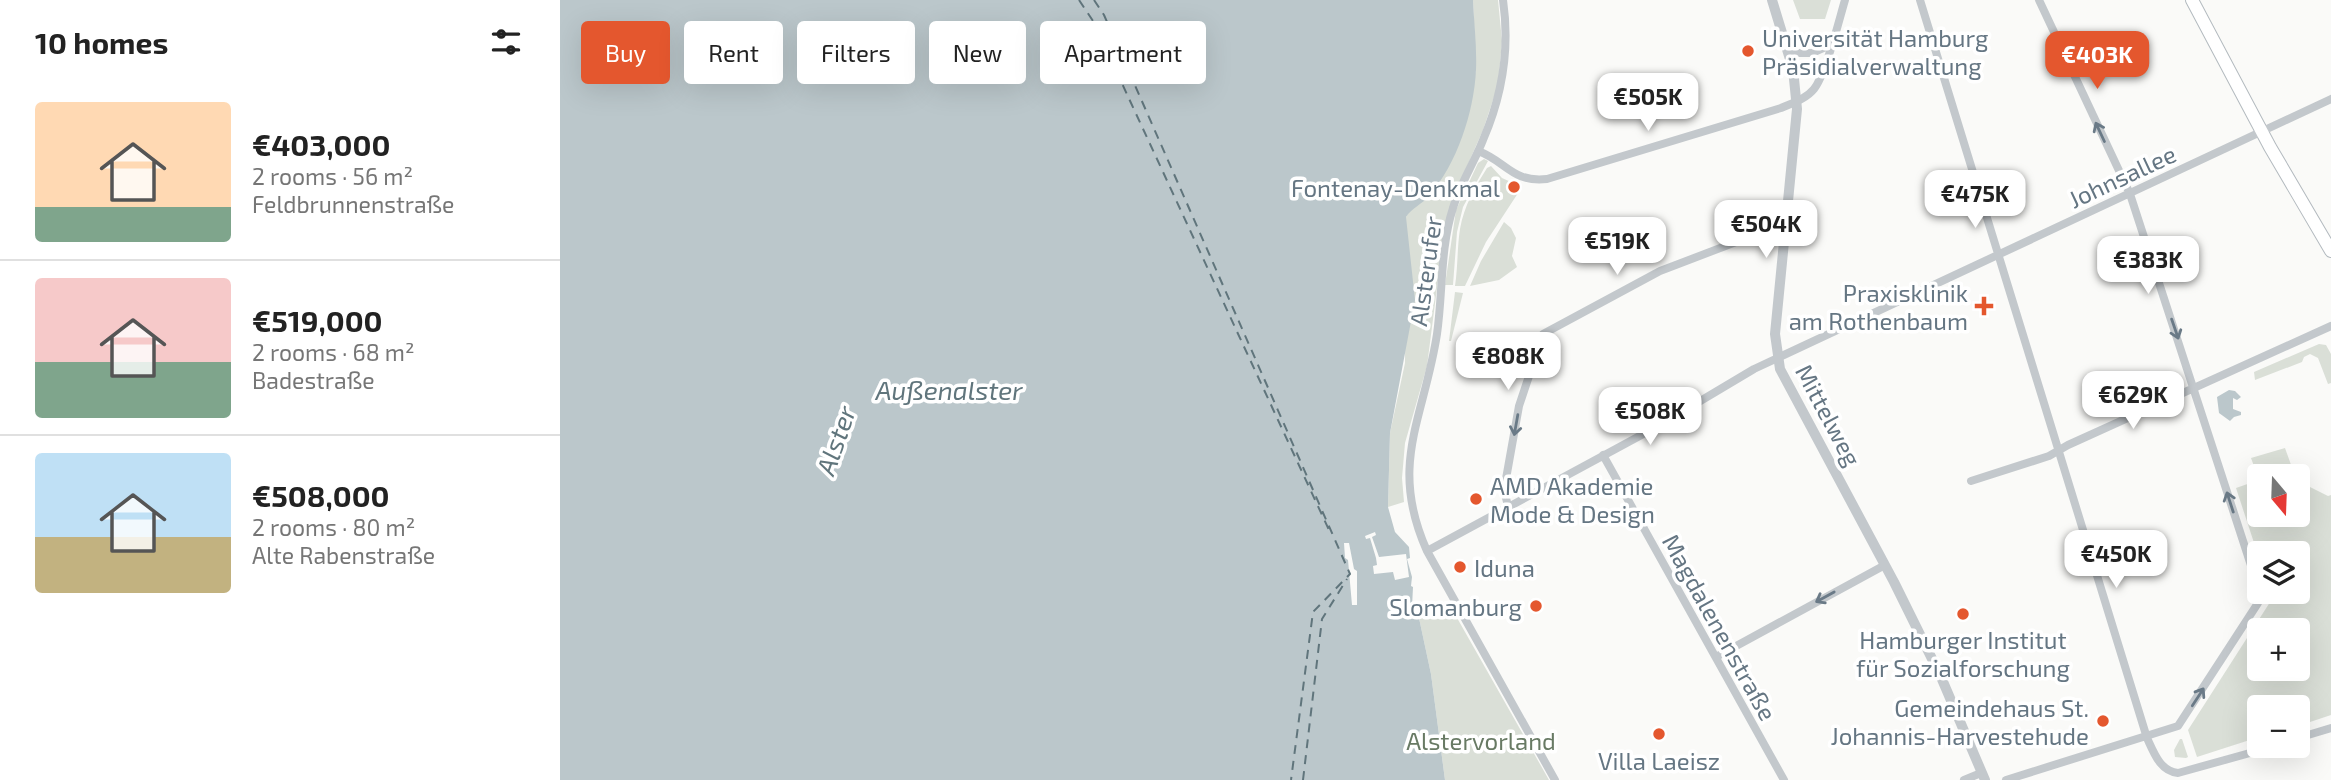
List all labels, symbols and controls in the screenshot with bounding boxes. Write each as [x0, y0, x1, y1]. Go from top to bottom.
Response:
chip: Buy [581, 21, 670, 84]
chip: Rent [684, 21, 783, 84]
chip: Filters [797, 21, 915, 84]
chip: New [929, 21, 1026, 84]
chip: Apartment [1040, 21, 1206, 84]
icon: filters [487, 23, 525, 61]
place label: Universität Hamburg Präsidialverwaltung [1762, 23, 1988, 80]
text: 10 homes [35, 24, 168, 60]
pin: €403K [2048, 32, 2146, 91]
text: €403K [2061, 40, 2133, 68]
marker: Universität Hamburg Präsidialverwaltung [1740, 43, 1756, 59]
pin: €505K [1599, 74, 1697, 133]
text: €505K [1613, 82, 1683, 110]
one-way arrow [2093, 122, 2106, 144]
text: €403,000 [252, 126, 390, 162]
icon: home [91, 130, 175, 214]
street label: Johnsallee [2064, 139, 2180, 213]
text: 2 rooms · 56 m² [252, 162, 413, 190]
pin: €475K [1926, 170, 2024, 230]
place label: Fontenay-Denkmal [1291, 173, 1500, 202]
marker: Fontenay-Denkmal [1506, 179, 1522, 195]
text: €475K [1941, 179, 2009, 207]
text: Feldbrunnenstraße [252, 190, 454, 218]
pin: €504K [1717, 201, 1815, 260]
text: €504K [1730, 209, 1802, 237]
street label: Alsterufer [1403, 214, 1447, 328]
pin: €519K [1568, 218, 1666, 277]
text: €519K [1584, 226, 1650, 254]
pin: €383K [2099, 236, 2197, 296]
text: €383K [2113, 245, 2183, 273]
place label: Praxisklinik am Rothenbaum [1789, 278, 1968, 335]
marker: Praxisklinik am Rothenbaum [1974, 296, 1994, 316]
text: €519,000 [252, 302, 383, 338]
icon: home [91, 306, 175, 390]
one-way arrow [2169, 317, 2182, 339]
pin: €808K [1459, 332, 1557, 392]
text: 2 rooms · 68 m² [252, 338, 415, 366]
text: €808K [1472, 341, 1544, 369]
street label: Mittelweg [1790, 359, 1868, 471]
text: Badestraße [252, 366, 375, 394]
pin: €629K [2084, 372, 2182, 431]
water label: Außenalster [874, 374, 1023, 405]
text: €629K [2098, 380, 2168, 408]
pin: €508K [1601, 388, 1699, 447]
text: €508K [1615, 396, 1685, 424]
water label: Alster [808, 401, 861, 480]
one-way arrow [1508, 413, 1522, 436]
north arrow [2247, 464, 2310, 527]
map controls [2247, 464, 2310, 758]
place label: AMD Akademie Mode & Design [1490, 471, 1655, 528]
text: €508,000 [252, 477, 390, 513]
icon: home [91, 481, 175, 565]
marker: AMD Akademie Mode & Design [1468, 491, 1484, 507]
one-way arrow [2223, 491, 2235, 513]
text: 2 rooms · 80 m² [252, 513, 415, 541]
street label: Magdalenenstraße [1657, 529, 1783, 725]
pin: €450K [2067, 530, 2165, 590]
text: €450K [2080, 539, 2152, 567]
text: Alte Rabenstraße [252, 541, 435, 569]
button: layers [2247, 541, 2310, 604]
place label: Iduna [1474, 553, 1535, 582]
marker: Iduna [1452, 559, 1468, 575]
one-way arrow [1815, 591, 1836, 604]
place label: Slomanburg [1389, 592, 1522, 621]
marker: Slomanburg [1528, 598, 1544, 614]
marker: Hamburger Institut für Sozialforschung [1955, 606, 1971, 622]
button: + [2247, 618, 2310, 681]
place label: Hamburger Institut für Sozialforschung [1856, 625, 2070, 682]
one-way arrow [2191, 688, 2205, 708]
place label: Gemeindehaus St. Johannis-Harvestehude [1830, 693, 2089, 750]
button: − [2247, 695, 2310, 758]
marker: Gemeindehaus St. Johannis-Harvestehude [2095, 713, 2111, 729]
park label: Alstervorland [1406, 726, 1556, 755]
marker: Villa Laeisz [1651, 726, 1667, 742]
place label: Villa Laeisz [1598, 746, 1720, 775]

